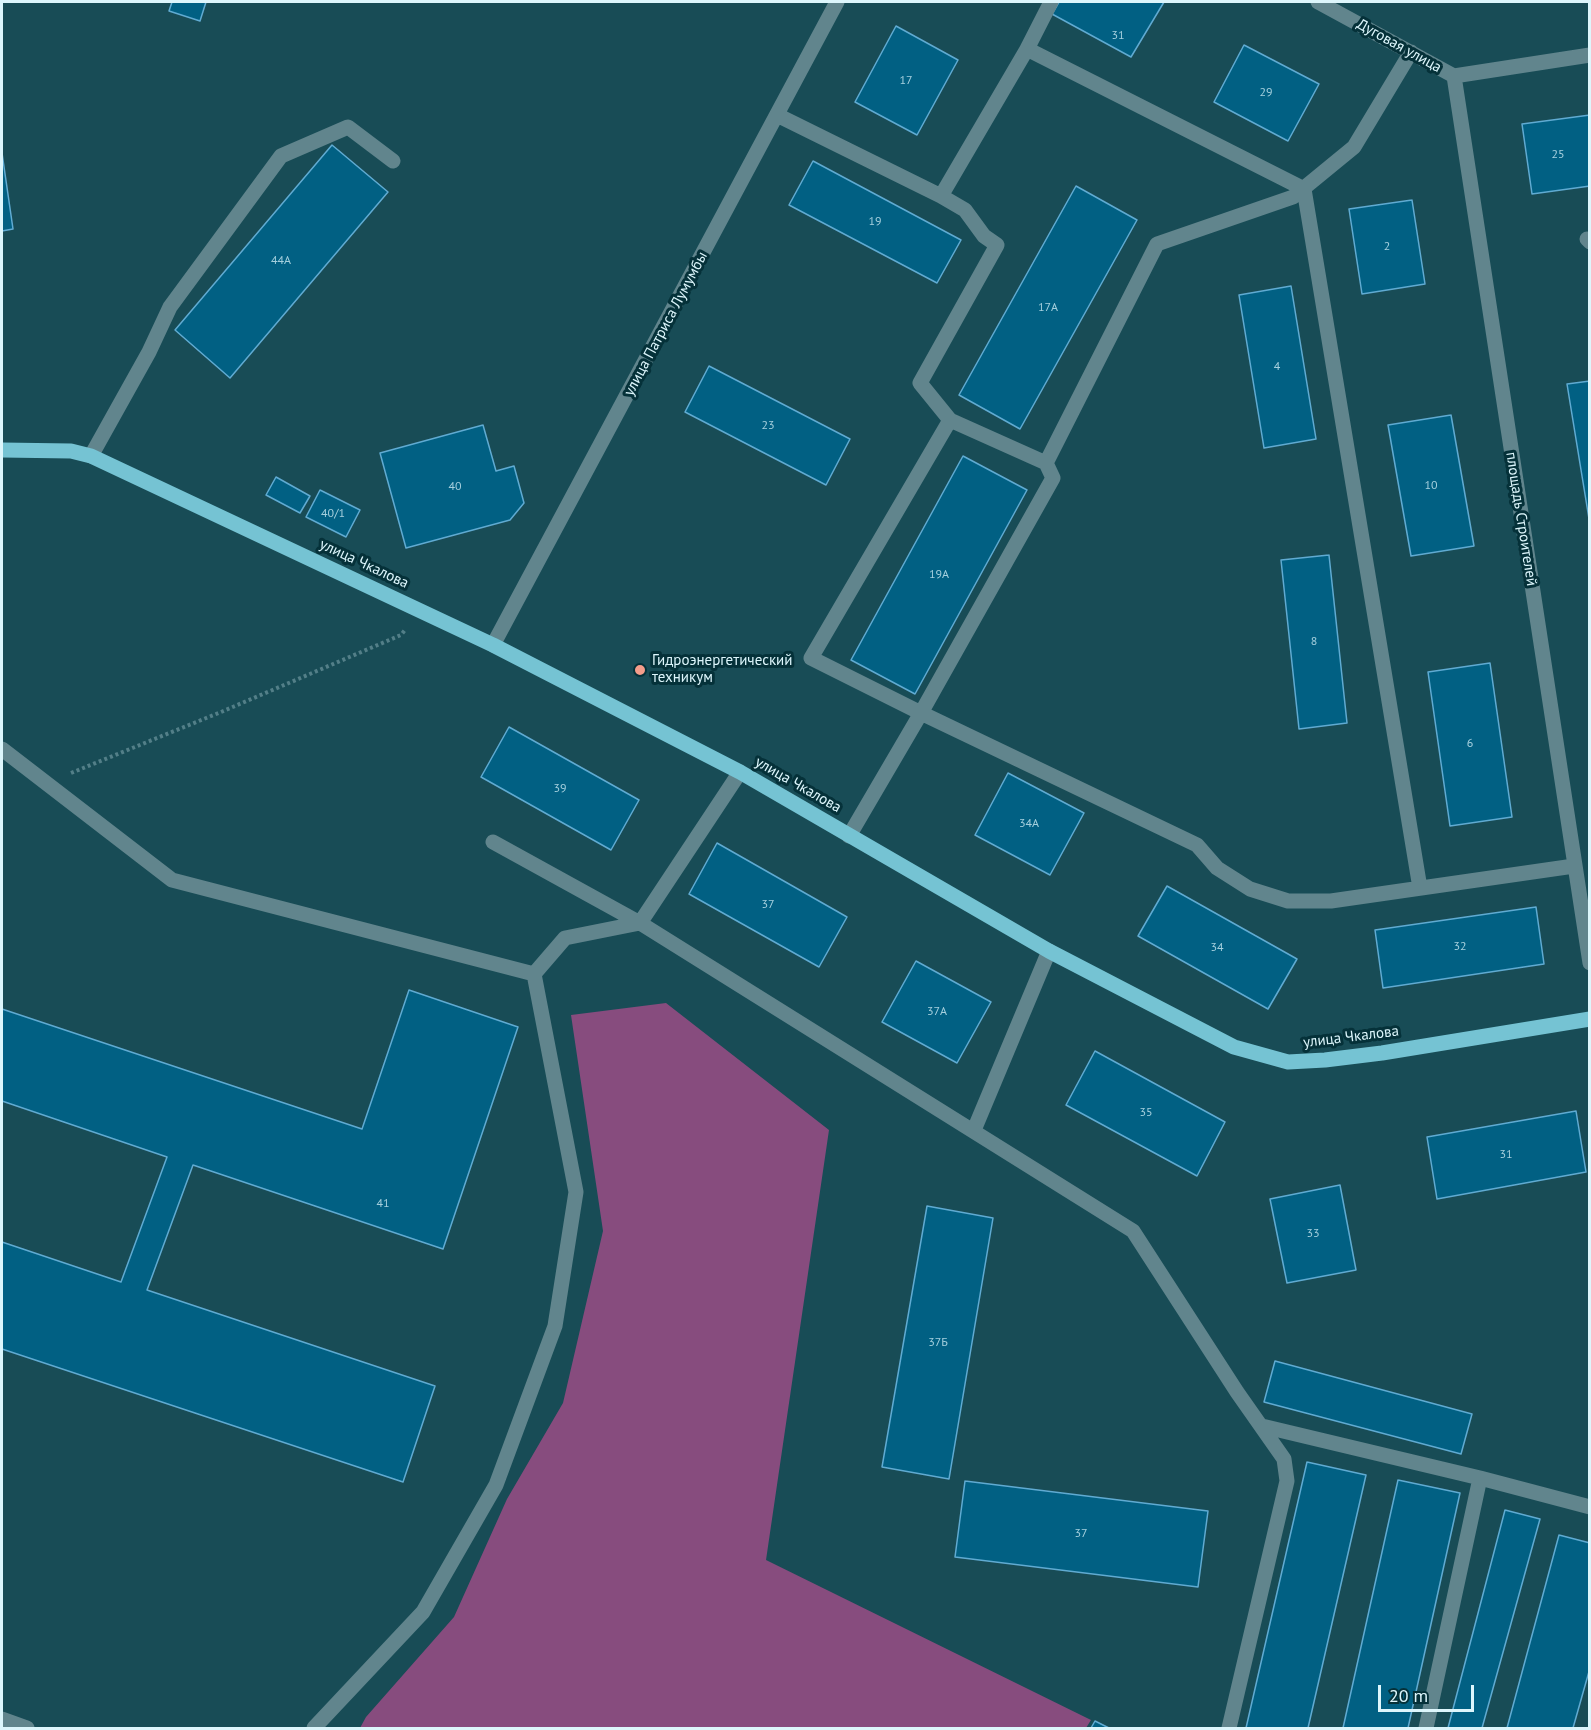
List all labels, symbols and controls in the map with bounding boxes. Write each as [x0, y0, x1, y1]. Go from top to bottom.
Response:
street label: Дуговая улица [1353, 15, 1445, 77]
house number: 31 [1111, 29, 1125, 43]
house number: 17 [899, 74, 913, 88]
house number: 29 [1259, 86, 1273, 100]
house number: 25 [1551, 148, 1565, 162]
house number: 19 [868, 215, 882, 229]
house number: 2 [1384, 240, 1390, 254]
street label: улица Патриса Лумумбы [620, 249, 712, 399]
house number: 44А [271, 254, 291, 268]
house number: 17А [1038, 301, 1058, 315]
house number: 4 [1274, 360, 1280, 374]
house number: 23 [761, 419, 775, 433]
street label: площадь Строителей [1501, 451, 1541, 587]
house number: 10 [1424, 479, 1438, 493]
house number: 40 [448, 480, 462, 494]
house number: 40/1 [321, 507, 345, 521]
street label: улица Чкалова [317, 535, 411, 593]
house number: 19А [929, 568, 949, 582]
house number: 8 [1311, 635, 1317, 649]
place label: Гидроэнергетический техникум [652, 652, 792, 687]
marker: Гидроэнергетический техникум [633, 663, 647, 677]
house number: 6 [1467, 737, 1473, 751]
street label: улица Чкалова [752, 753, 844, 817]
house number: 39 [553, 782, 567, 796]
house number: 34А [1019, 817, 1039, 831]
house number: 37 [761, 898, 775, 912]
house number: 32 [1453, 940, 1467, 954]
house number: 34 [1210, 941, 1224, 955]
house number: 37А [927, 1005, 947, 1019]
street label: улица Чкалова [1302, 1022, 1400, 1052]
house number: 35 [1139, 1106, 1153, 1120]
house number: 31 [1499, 1148, 1513, 1162]
house number: 41 [376, 1197, 390, 1211]
house number: 33 [1306, 1227, 1320, 1241]
house number: 37Б [928, 1336, 948, 1350]
house number: 37 [1074, 1527, 1088, 1541]
scale bar [1381, 1673, 1477, 1711]
text: 20 m [1389, 1684, 1428, 1707]

